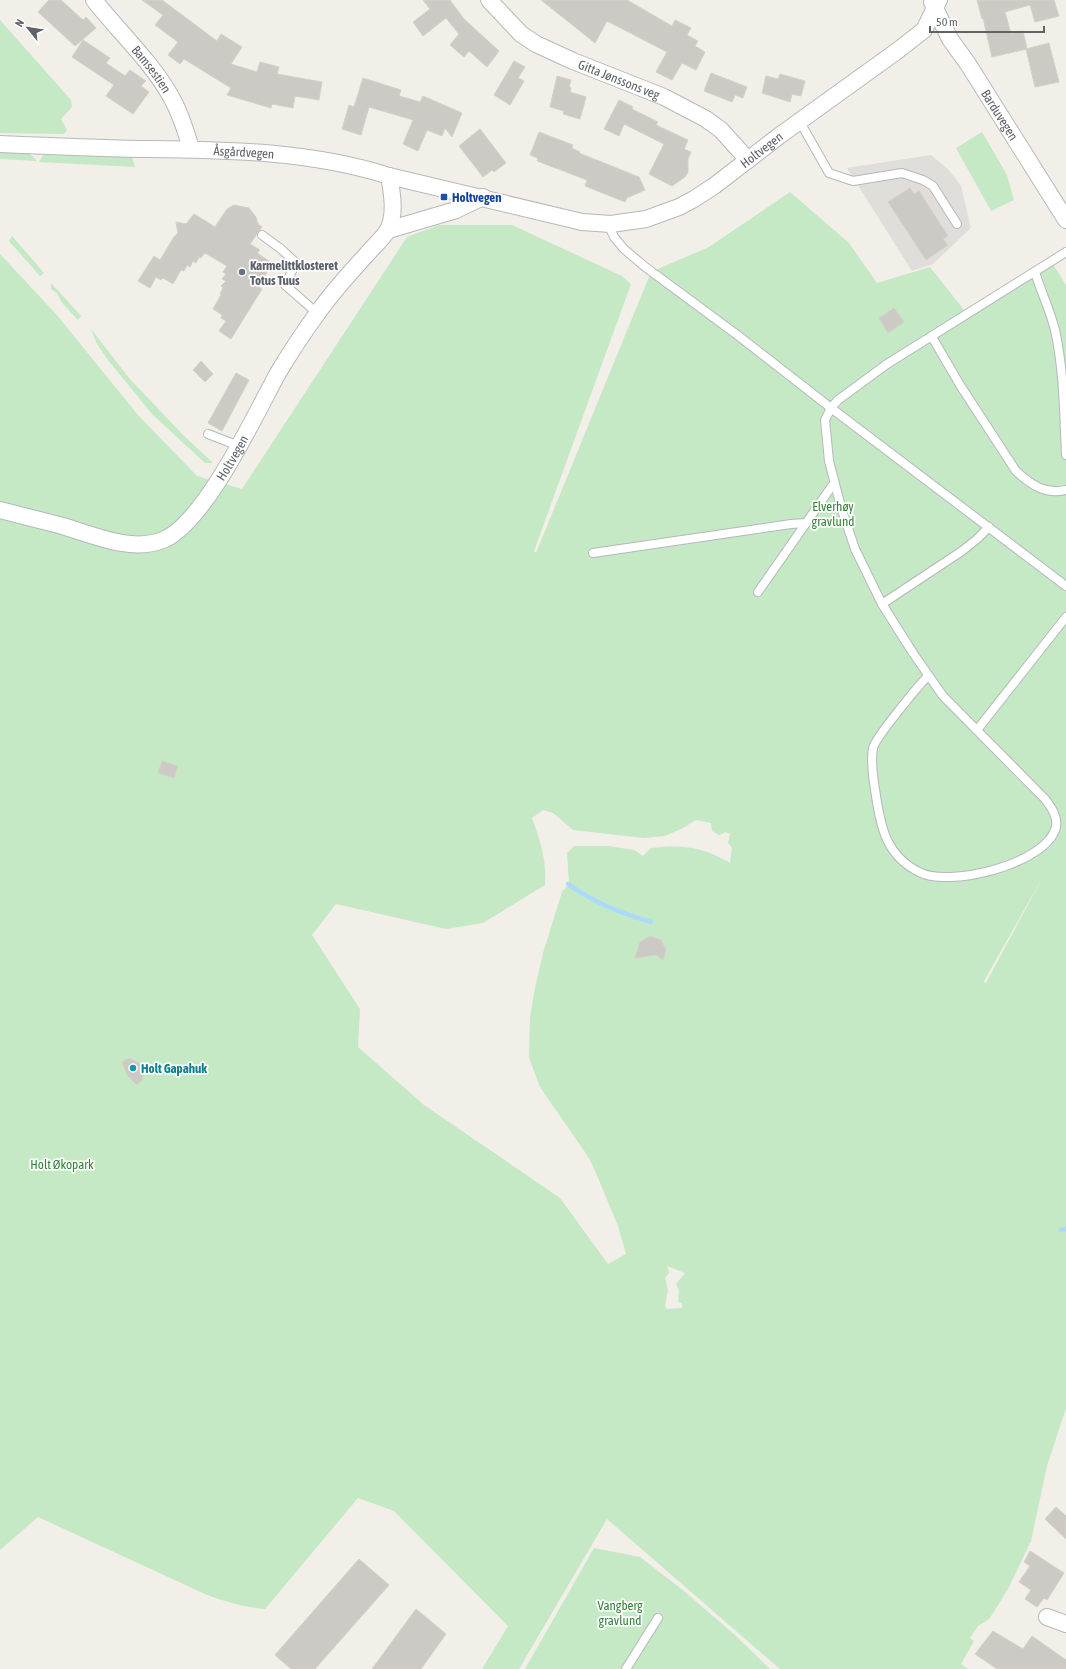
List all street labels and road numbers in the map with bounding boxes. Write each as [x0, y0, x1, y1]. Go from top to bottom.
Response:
street label: Bamsestien [128, 43, 174, 96]
street label: Gitta Jønssons veg [576, 57, 662, 103]
street label: Barduvegen [978, 87, 1021, 143]
street label: Holtvegen [737, 129, 786, 171]
street label: Åsgårdvegen [213, 143, 275, 162]
street label: Holtvegen [213, 433, 252, 483]

